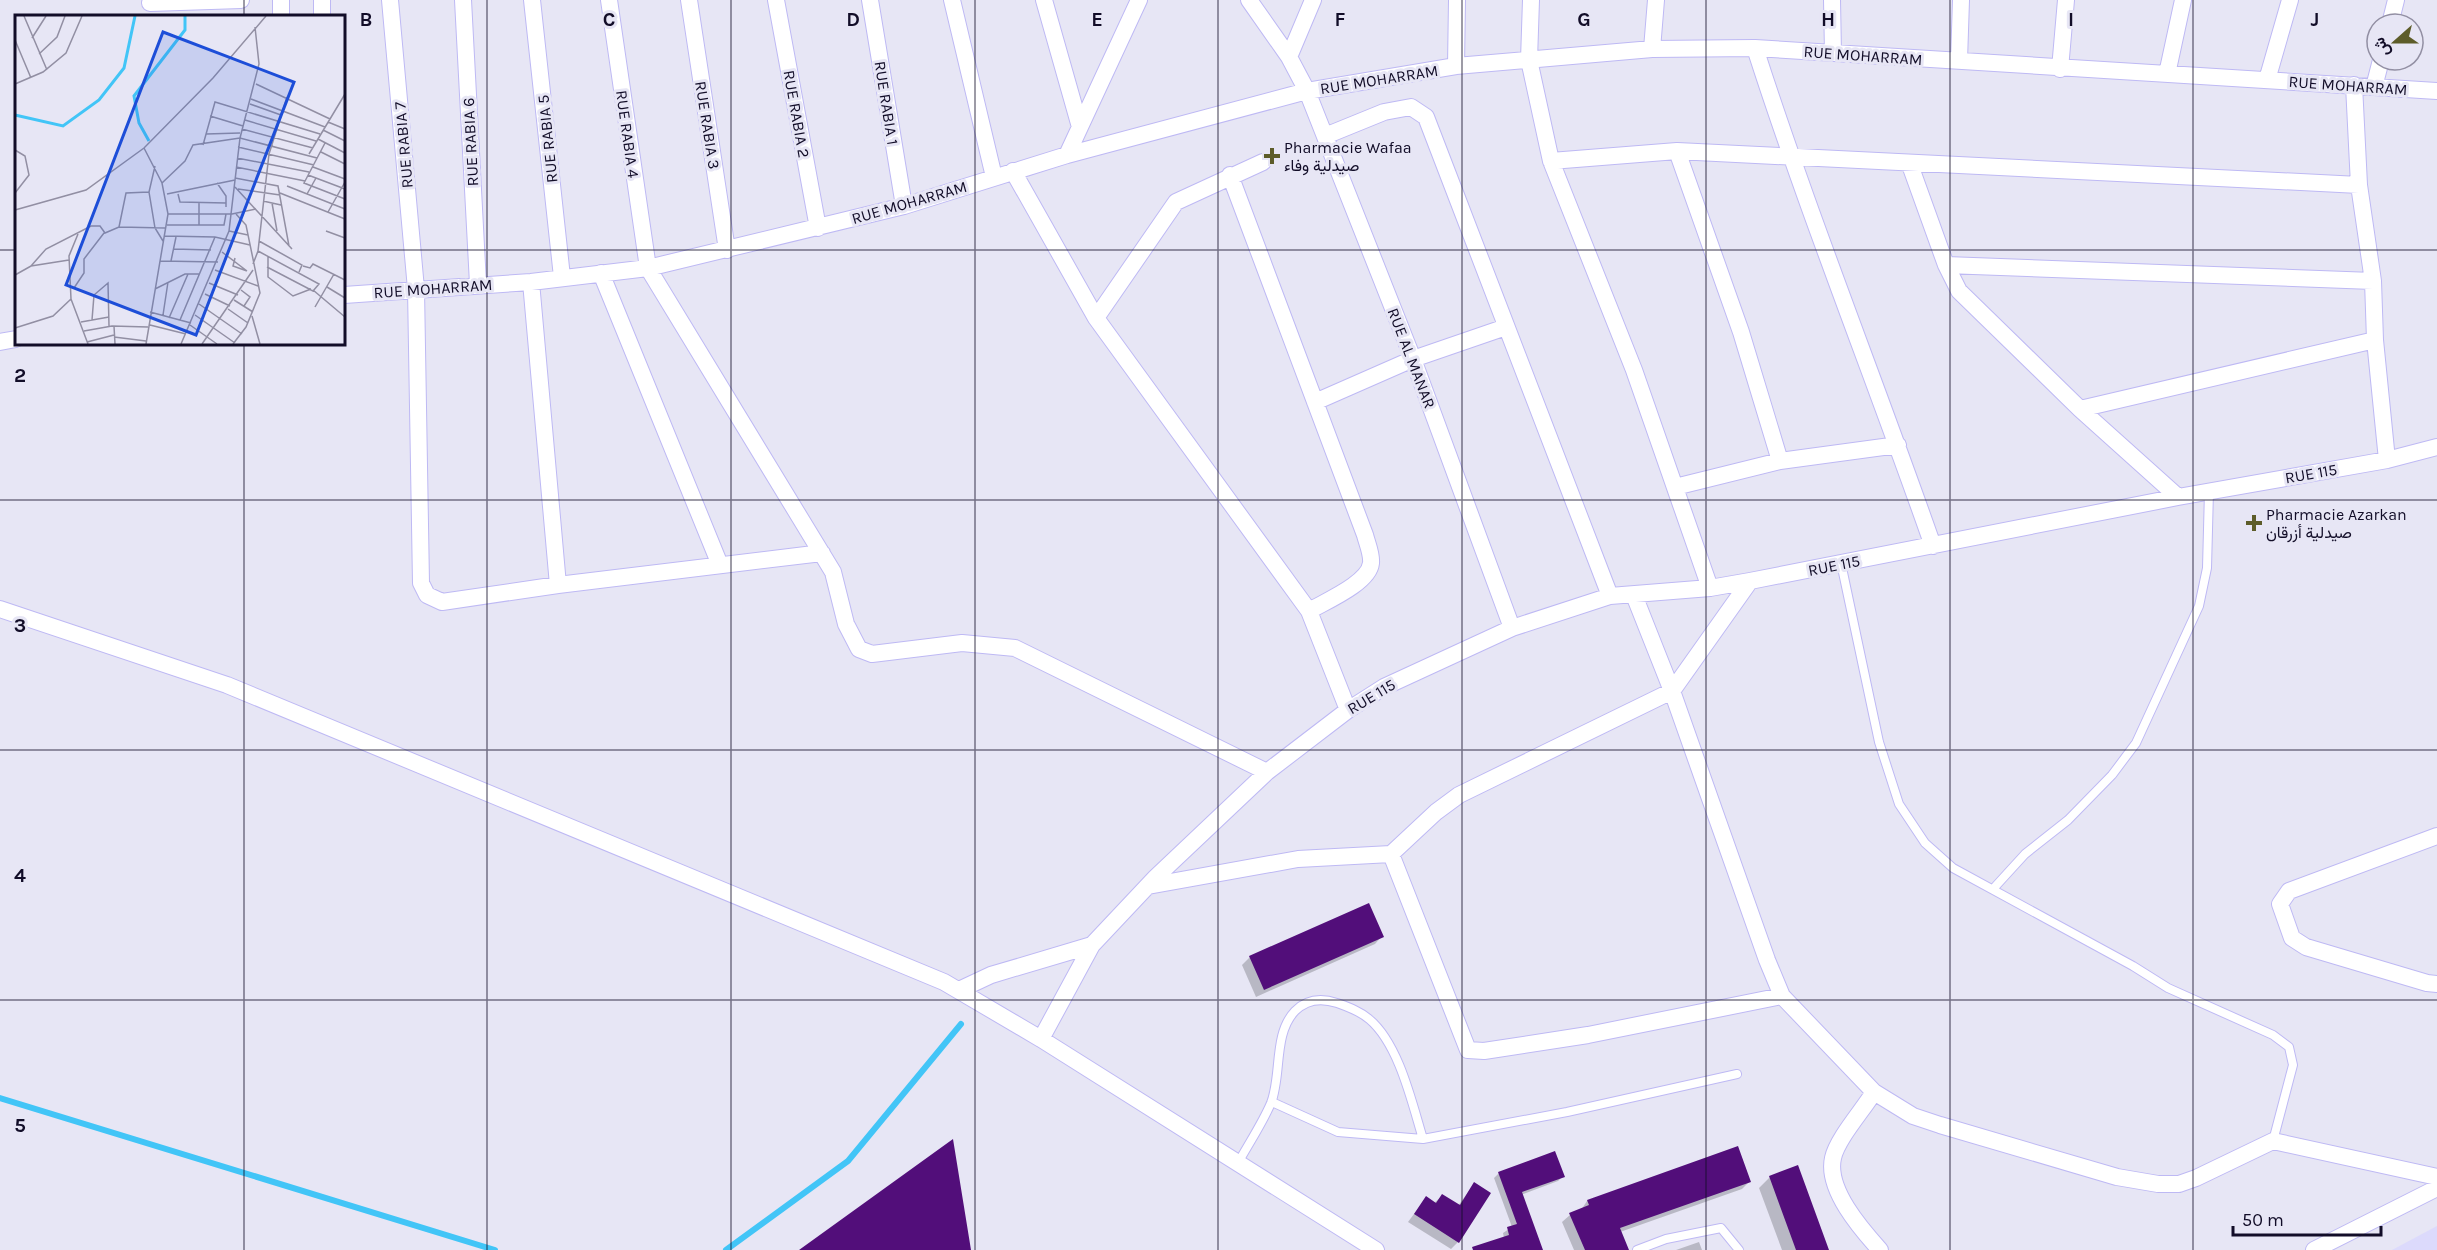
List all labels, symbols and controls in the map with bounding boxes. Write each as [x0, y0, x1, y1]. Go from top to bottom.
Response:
text: B [360, 8, 372, 31]
text: C [603, 8, 615, 31]
text: D [846, 8, 860, 31]
text: E [1091, 8, 1103, 31]
text: F [1335, 8, 1346, 31]
text: G [1577, 8, 1591, 31]
text: H [1821, 8, 1835, 31]
text: I [2068, 8, 2074, 31]
text: J [2311, 8, 2319, 31]
north arrow [2365, 12, 2425, 72]
inset map [15, 15, 345, 345]
text: ش [2369, 35, 2394, 60]
street label: RUE MOHARRAM [1803, 42, 1923, 69]
street label: RUE RABIA 1 [870, 60, 903, 146]
street label: RUE MOHARRAM [1319, 61, 1439, 98]
street label: RUE RABIA 2 [779, 69, 814, 159]
street label: RUE MOHARRAM [2288, 72, 2408, 99]
street label: RUE RABIA 3 [691, 80, 724, 170]
street label: RUE RABIA 4 [612, 89, 643, 179]
street label: RUE RABIA 5 [533, 94, 562, 184]
street label: RUE RABIA 6 [459, 97, 482, 187]
street label: RUE RABIA 7 [390, 100, 417, 189]
place label: Pharmacie Wafaa صيدلية وفاء [1284, 138, 1412, 176]
marker: Pharmacie Wafaa صيدلية وفاء [1265, 149, 1279, 163]
street label: RUE MOHARRAM [849, 177, 969, 228]
street label: RUE MOHARRAM [373, 275, 493, 302]
street label: RUE AL MANAR [1384, 305, 1439, 411]
text: 2 [14, 364, 26, 387]
street label: RUE 115 [2284, 460, 2339, 487]
place label: Pharmacie Azarkan صيدلية أزرقان [2266, 505, 2407, 543]
marker: Pharmacie Azarkan صيدلية أزرقان [2247, 516, 2261, 530]
street label: RUE 115 [1806, 551, 1862, 580]
text: 3 [14, 614, 26, 637]
street label: RUE 115 [1344, 675, 1399, 718]
text: 4 [14, 864, 26, 887]
text: 5 [14, 1114, 26, 1137]
scale bar [2233, 1199, 2382, 1237]
text: 50 m [2242, 1209, 2284, 1231]

